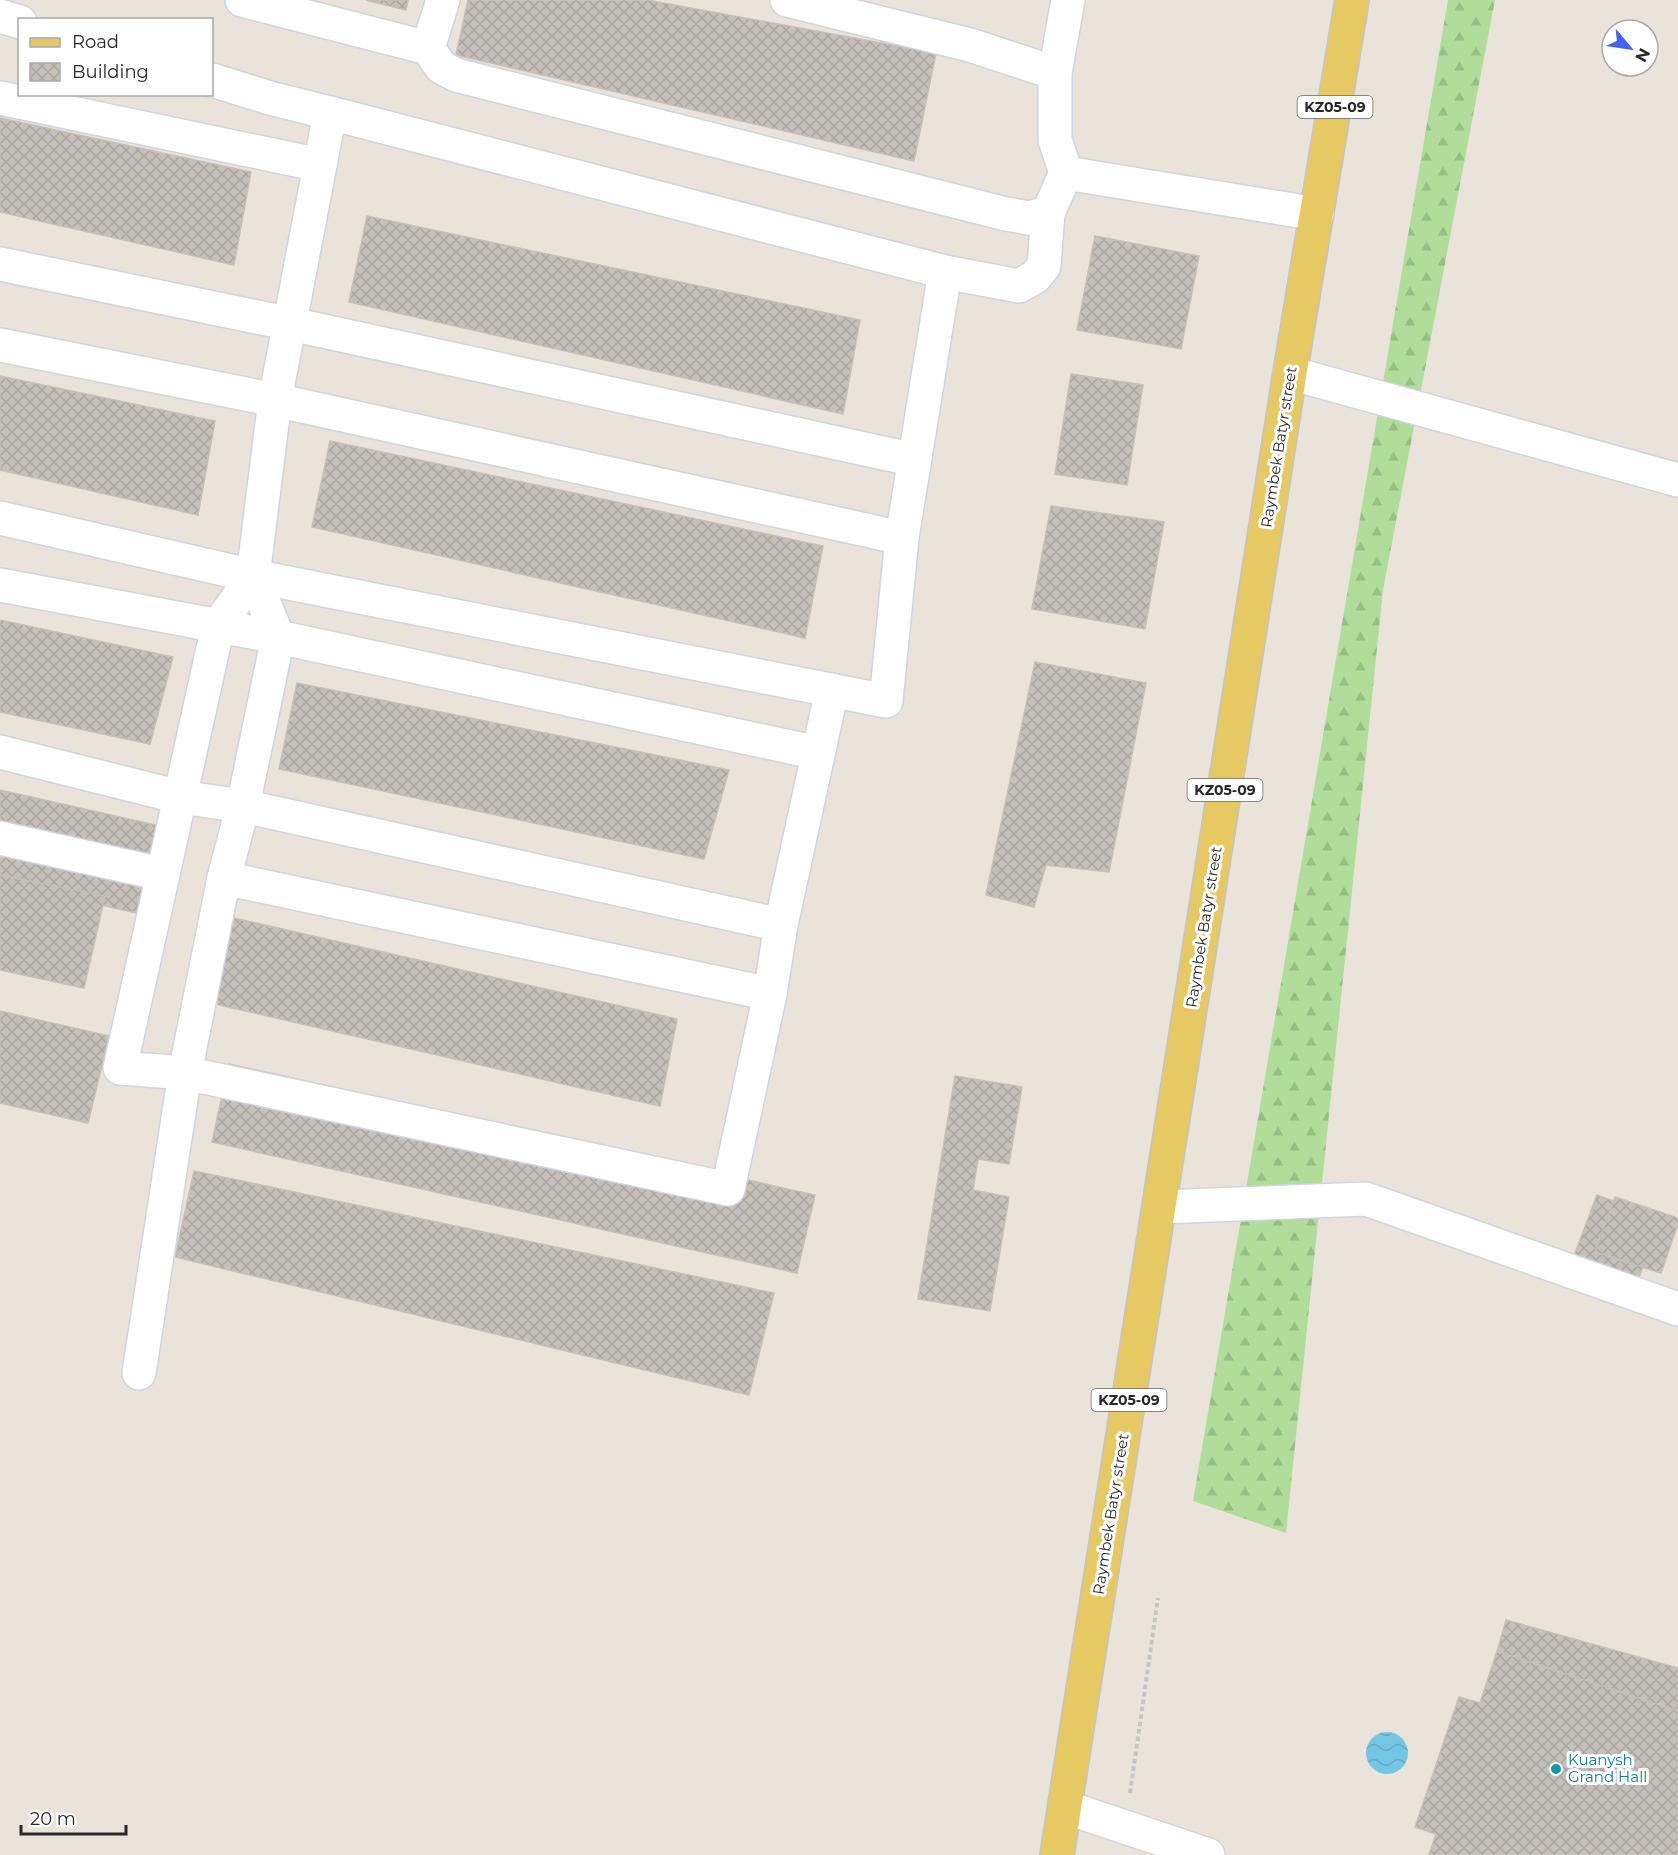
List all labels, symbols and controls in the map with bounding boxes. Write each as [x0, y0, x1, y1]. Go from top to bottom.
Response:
legend [18, 18, 213, 96]
north arrow [1600, 18, 1660, 78]
text: Road [72, 31, 119, 53]
text: N [1631, 45, 1654, 65]
text: Building [72, 61, 149, 83]
road number: KZ05-09 [1298, 96, 1372, 118]
street label: Raymbek Batyr street [1256, 365, 1301, 529]
road number: KZ05-09 [1188, 779, 1262, 801]
street label: Raymbek Batyr street [1181, 845, 1226, 1009]
road number: KZ05-09 [1092, 1389, 1166, 1411]
street label: Raymbek Batyr street [1088, 1432, 1133, 1596]
place label: Kuanysh Grand Hall [1568, 1750, 1647, 1786]
marker: Kuanysh Grand Hall [1549, 1762, 1563, 1776]
scale bar [21, 1798, 126, 1836]
text: 20 m [30, 1808, 76, 1830]

